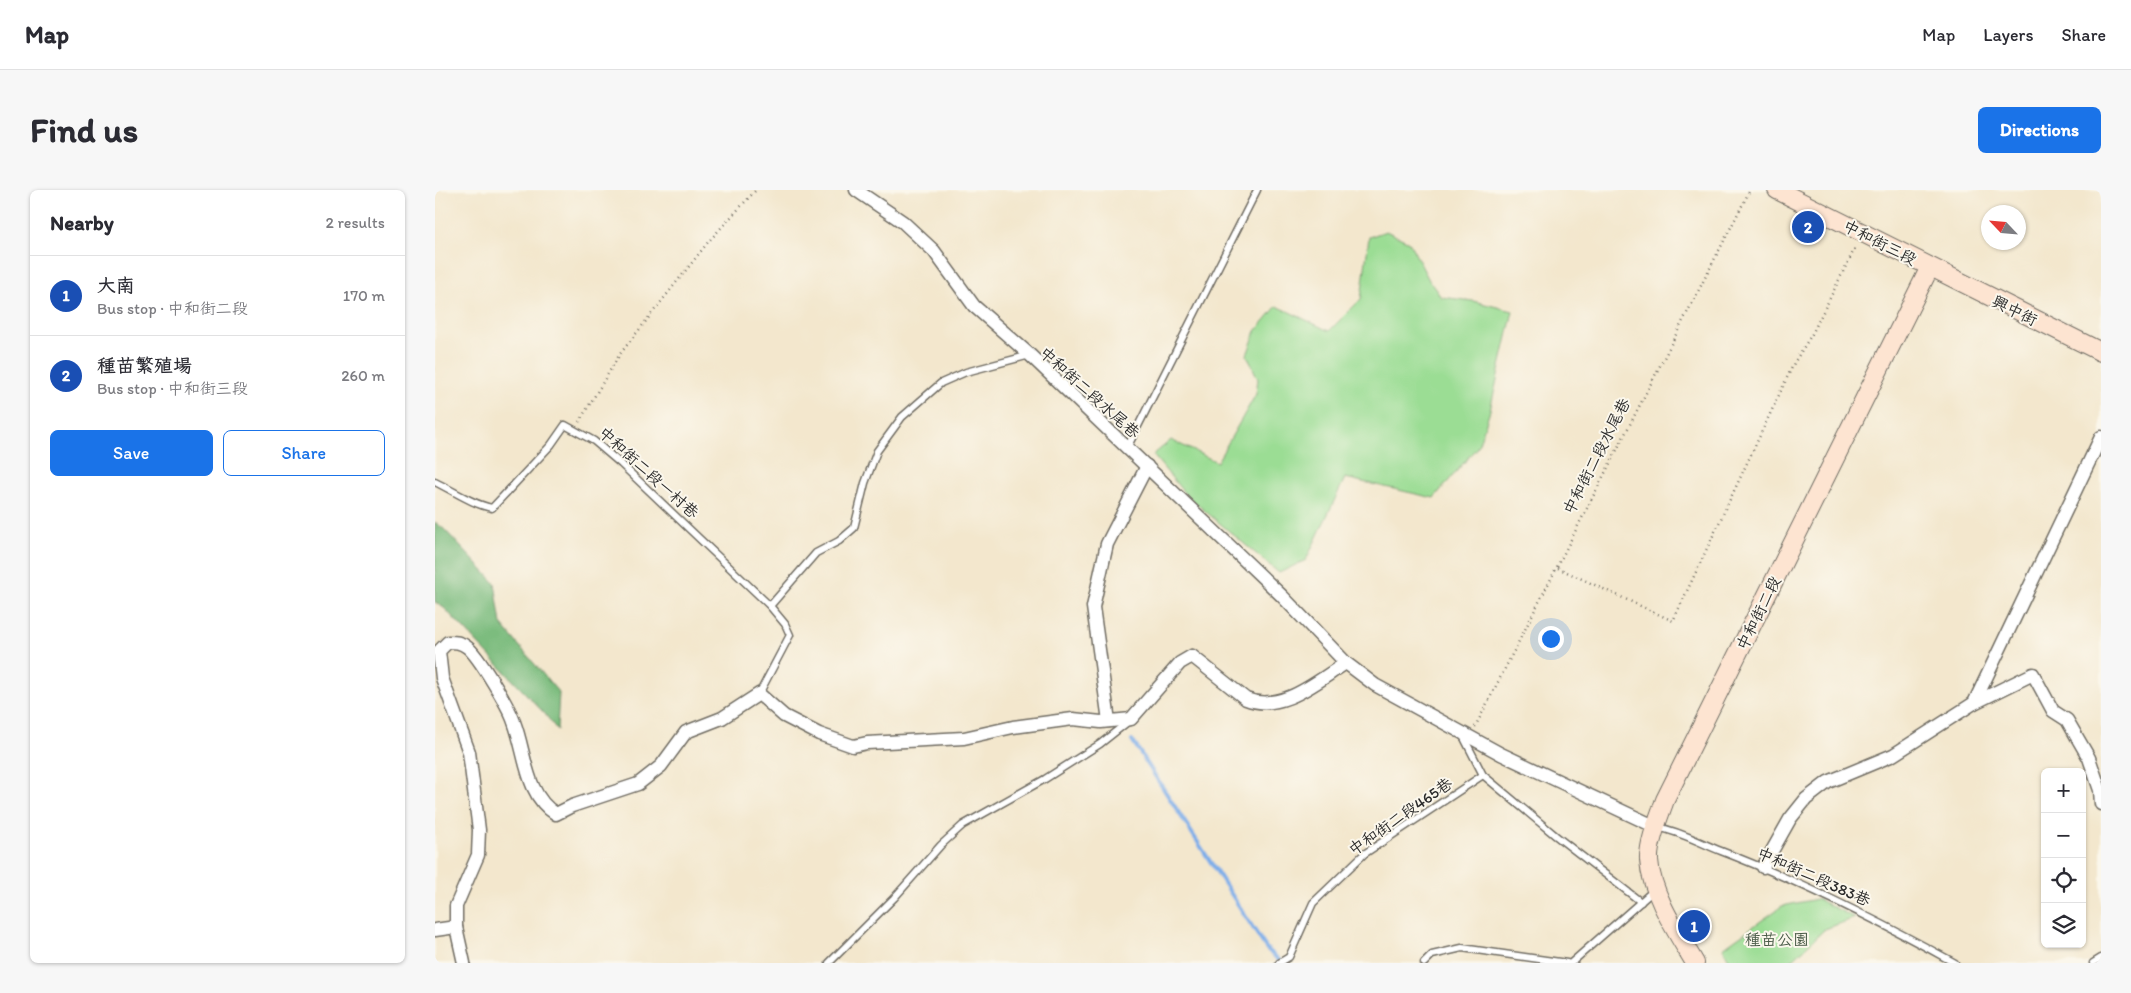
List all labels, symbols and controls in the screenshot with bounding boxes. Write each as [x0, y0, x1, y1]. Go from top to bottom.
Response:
text: Map [25, 20, 69, 49]
text: Map [1922, 24, 1955, 46]
text: Layers [1983, 24, 2033, 46]
text: Share [2061, 24, 2106, 46]
button: Directions [1978, 107, 2101, 153]
text: Find us [30, 109, 138, 151]
north arrow [1981, 205, 2026, 250]
pin: 2 [1792, 208, 1824, 246]
text: Nearby [50, 210, 114, 235]
text: 2 results [325, 213, 385, 232]
street label: 中和街三段 [1840, 216, 1920, 269]
text: 大南 [97, 274, 135, 297]
text: 1 [62, 286, 70, 305]
text: 170 m [343, 286, 385, 305]
street label: 興中街 [1989, 291, 2041, 330]
text: Bus stop · 中和街二段 [97, 299, 248, 318]
street label: 中和街二段水尾巷 [1036, 342, 1144, 442]
text: 種苗繁殖場 [97, 354, 192, 377]
text: 2 [62, 366, 70, 385]
text: 260 m [341, 366, 385, 385]
text: Bus stop · 中和街三段 [97, 379, 248, 398]
street label: 中和街二段水尾巷 [1559, 395, 1634, 518]
street label: 中和街二段一村巷 [595, 422, 703, 522]
button: Save [50, 430, 213, 476]
button: Share [223, 430, 385, 476]
street label: 中和街二段 [1732, 573, 1785, 653]
your location [1538, 626, 1564, 652]
map controls [2041, 768, 2086, 948]
button: + [2041, 768, 2086, 813]
street label: 中和街二段465巷 [1345, 774, 1456, 859]
button: − [2041, 813, 2086, 858]
street label: 中和街二段383巷 [1754, 843, 1873, 910]
button: locate [2041, 858, 2086, 903]
button: layers [2041, 903, 2086, 948]
pin: 1 [1678, 907, 1710, 945]
park label: 種苗公園 [1745, 930, 1809, 949]

